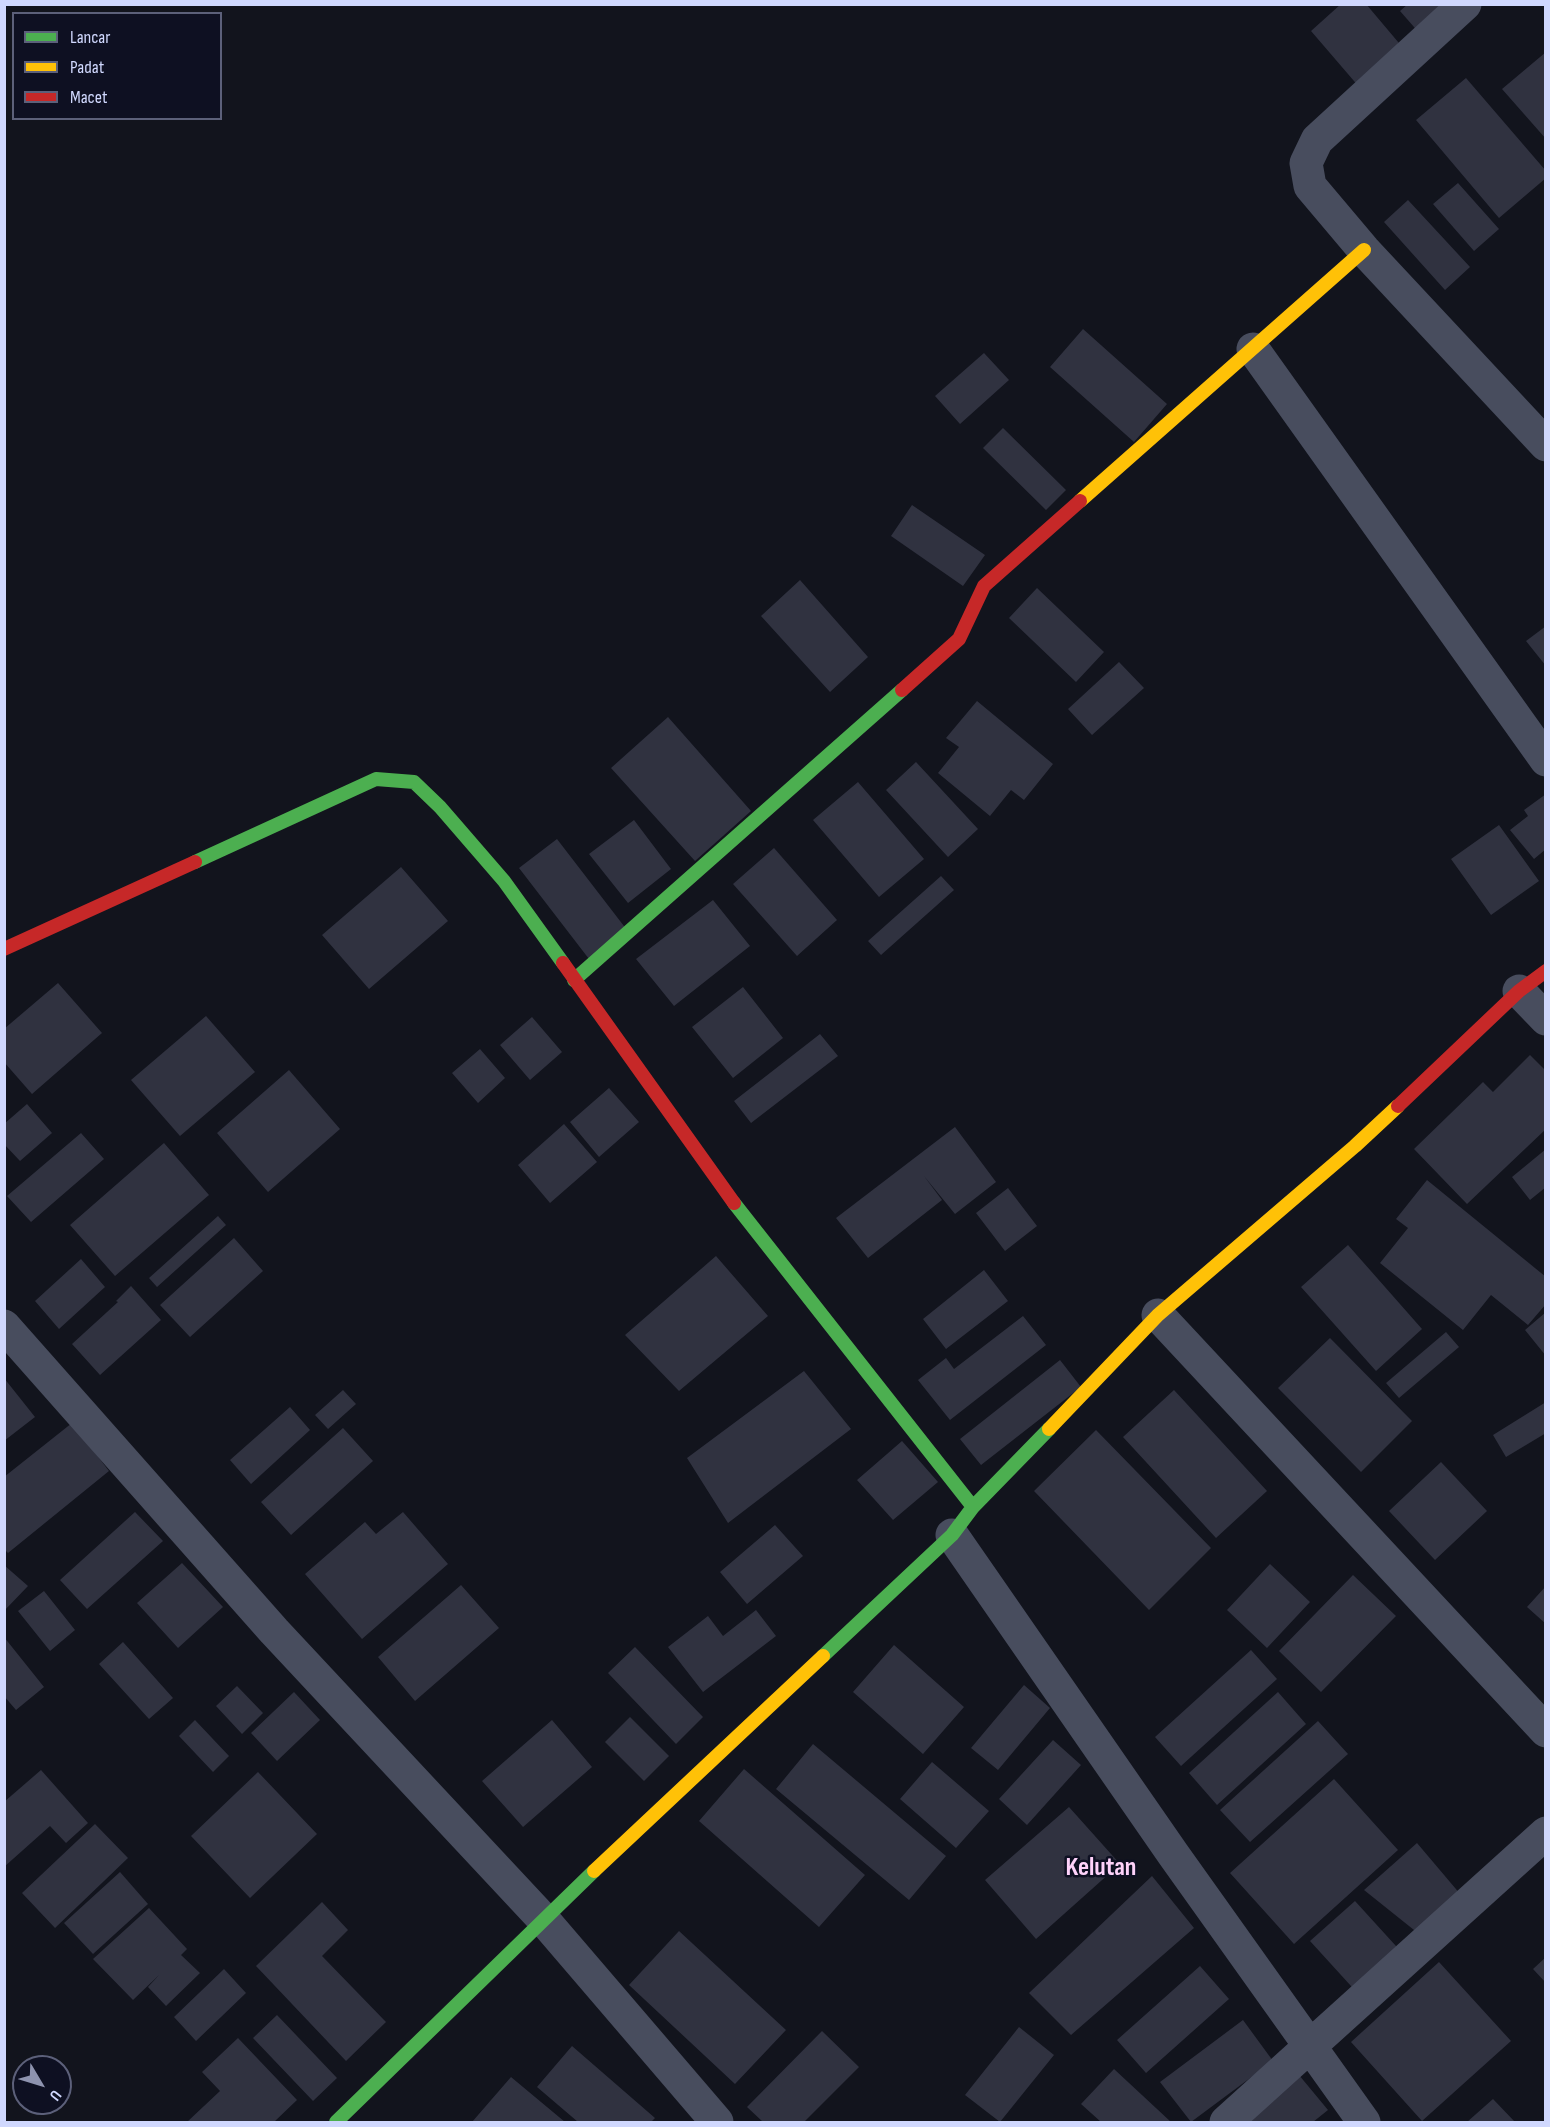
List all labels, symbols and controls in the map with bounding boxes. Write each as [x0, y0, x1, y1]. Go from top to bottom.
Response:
legend [12, 12, 222, 120]
text: Lancar [70, 27, 110, 48]
text: Padat [70, 57, 104, 78]
text: Macet [70, 87, 107, 108]
district label: Kelutan [1066, 1852, 1136, 1884]
north arrow [12, 2055, 72, 2115]
text: U [45, 2086, 65, 2104]

